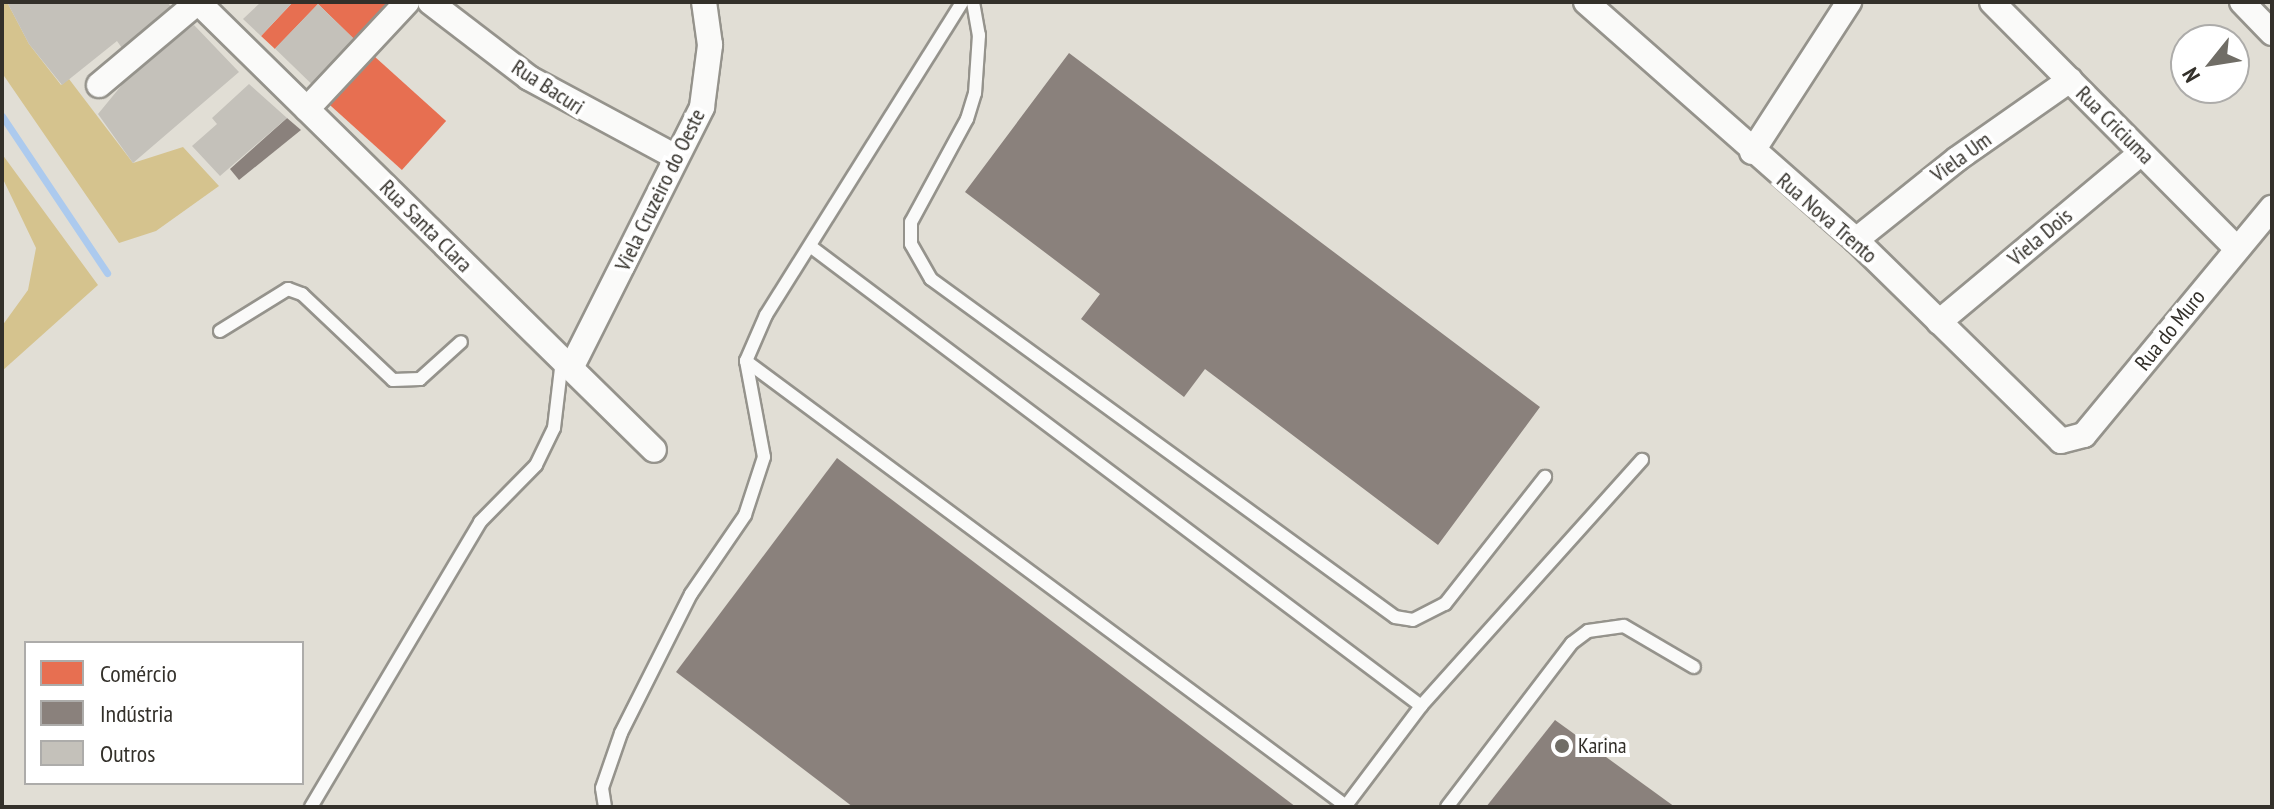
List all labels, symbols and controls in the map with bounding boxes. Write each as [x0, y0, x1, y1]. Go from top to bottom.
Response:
north arrow [2170, 24, 2250, 104]
street label: Rua Bacuri [507, 54, 589, 120]
text: N [2176, 63, 2206, 87]
street label: Rua Criciuma [2071, 81, 2159, 169]
street label: Viela Cruzeiro do Oeste [609, 105, 711, 275]
street label: Viela Um [1926, 126, 1996, 188]
street label: Rua Nova Trento [1771, 167, 1883, 269]
street label: Rua Santa Clara [374, 174, 478, 278]
street label: Viela Dois [2002, 202, 2078, 272]
street label: Rua do Muro [2129, 284, 2211, 376]
legend [24, 641, 304, 785]
text: Comércio [100, 658, 177, 689]
text: Indústria [100, 698, 173, 729]
place label: Karina [1578, 733, 1626, 759]
marker: Karina [1553, 737, 1571, 755]
text: Outros [100, 738, 155, 769]

